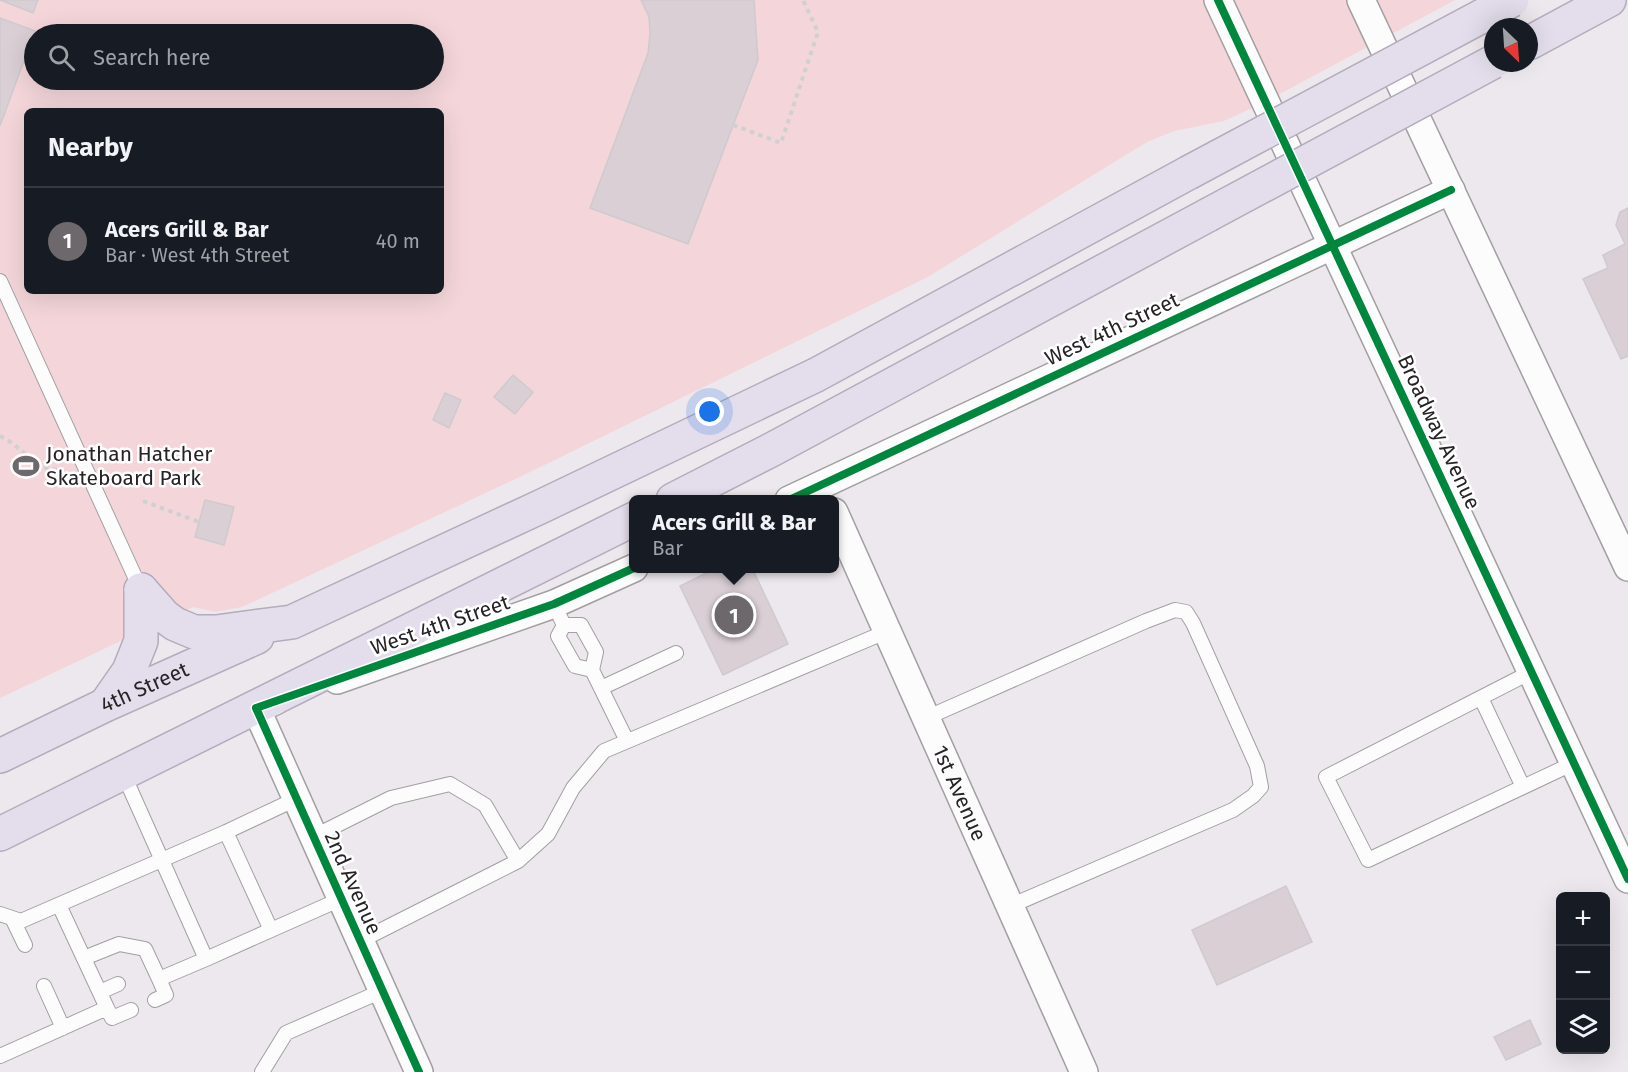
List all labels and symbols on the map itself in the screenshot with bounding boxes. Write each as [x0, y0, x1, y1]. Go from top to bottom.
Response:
north arrow [1484, 18, 1538, 72]
street label: West 4th Street [1041, 286, 1184, 371]
street label: Broadway Avenue [1392, 350, 1486, 514]
your location [695, 397, 724, 426]
place label: Jonathan Hatcher Skateboard Park [46, 441, 212, 491]
sports icon: Jonathan Hatcher Skateboard Park [11, 451, 41, 481]
street label: West 4th Street [367, 589, 513, 661]
pin: 1 [714, 592, 754, 638]
street label: 4th Street [96, 656, 193, 718]
street label: 1st Avenue [927, 741, 992, 845]
street label: 2nd Avenue [319, 827, 387, 939]

